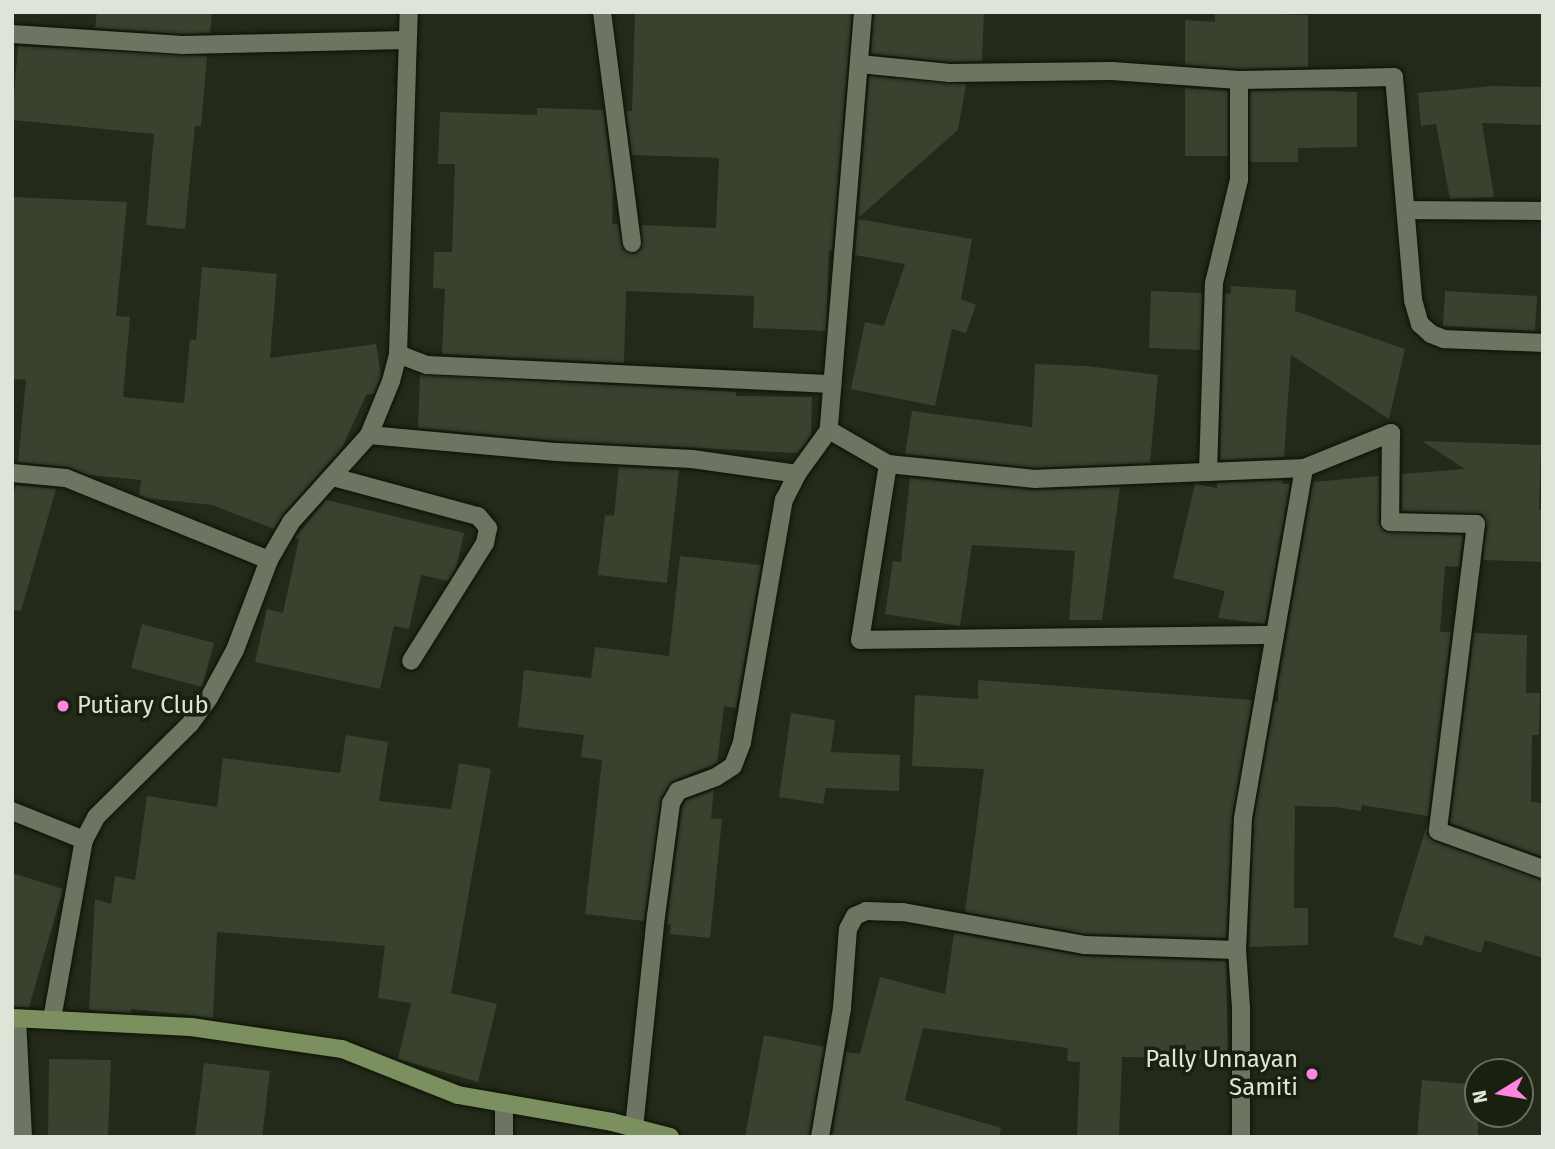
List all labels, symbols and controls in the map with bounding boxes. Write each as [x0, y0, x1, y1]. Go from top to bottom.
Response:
place label: Putiary Club [77, 692, 209, 720]
marker: Putiary Club [55, 698, 71, 714]
place label: Pally Unnayan Samiti [1145, 1046, 1298, 1102]
north arrow [1464, 1058, 1534, 1128]
marker: Pally Unnayan Samiti [1304, 1066, 1320, 1082]
text: N [1467, 1088, 1492, 1105]

